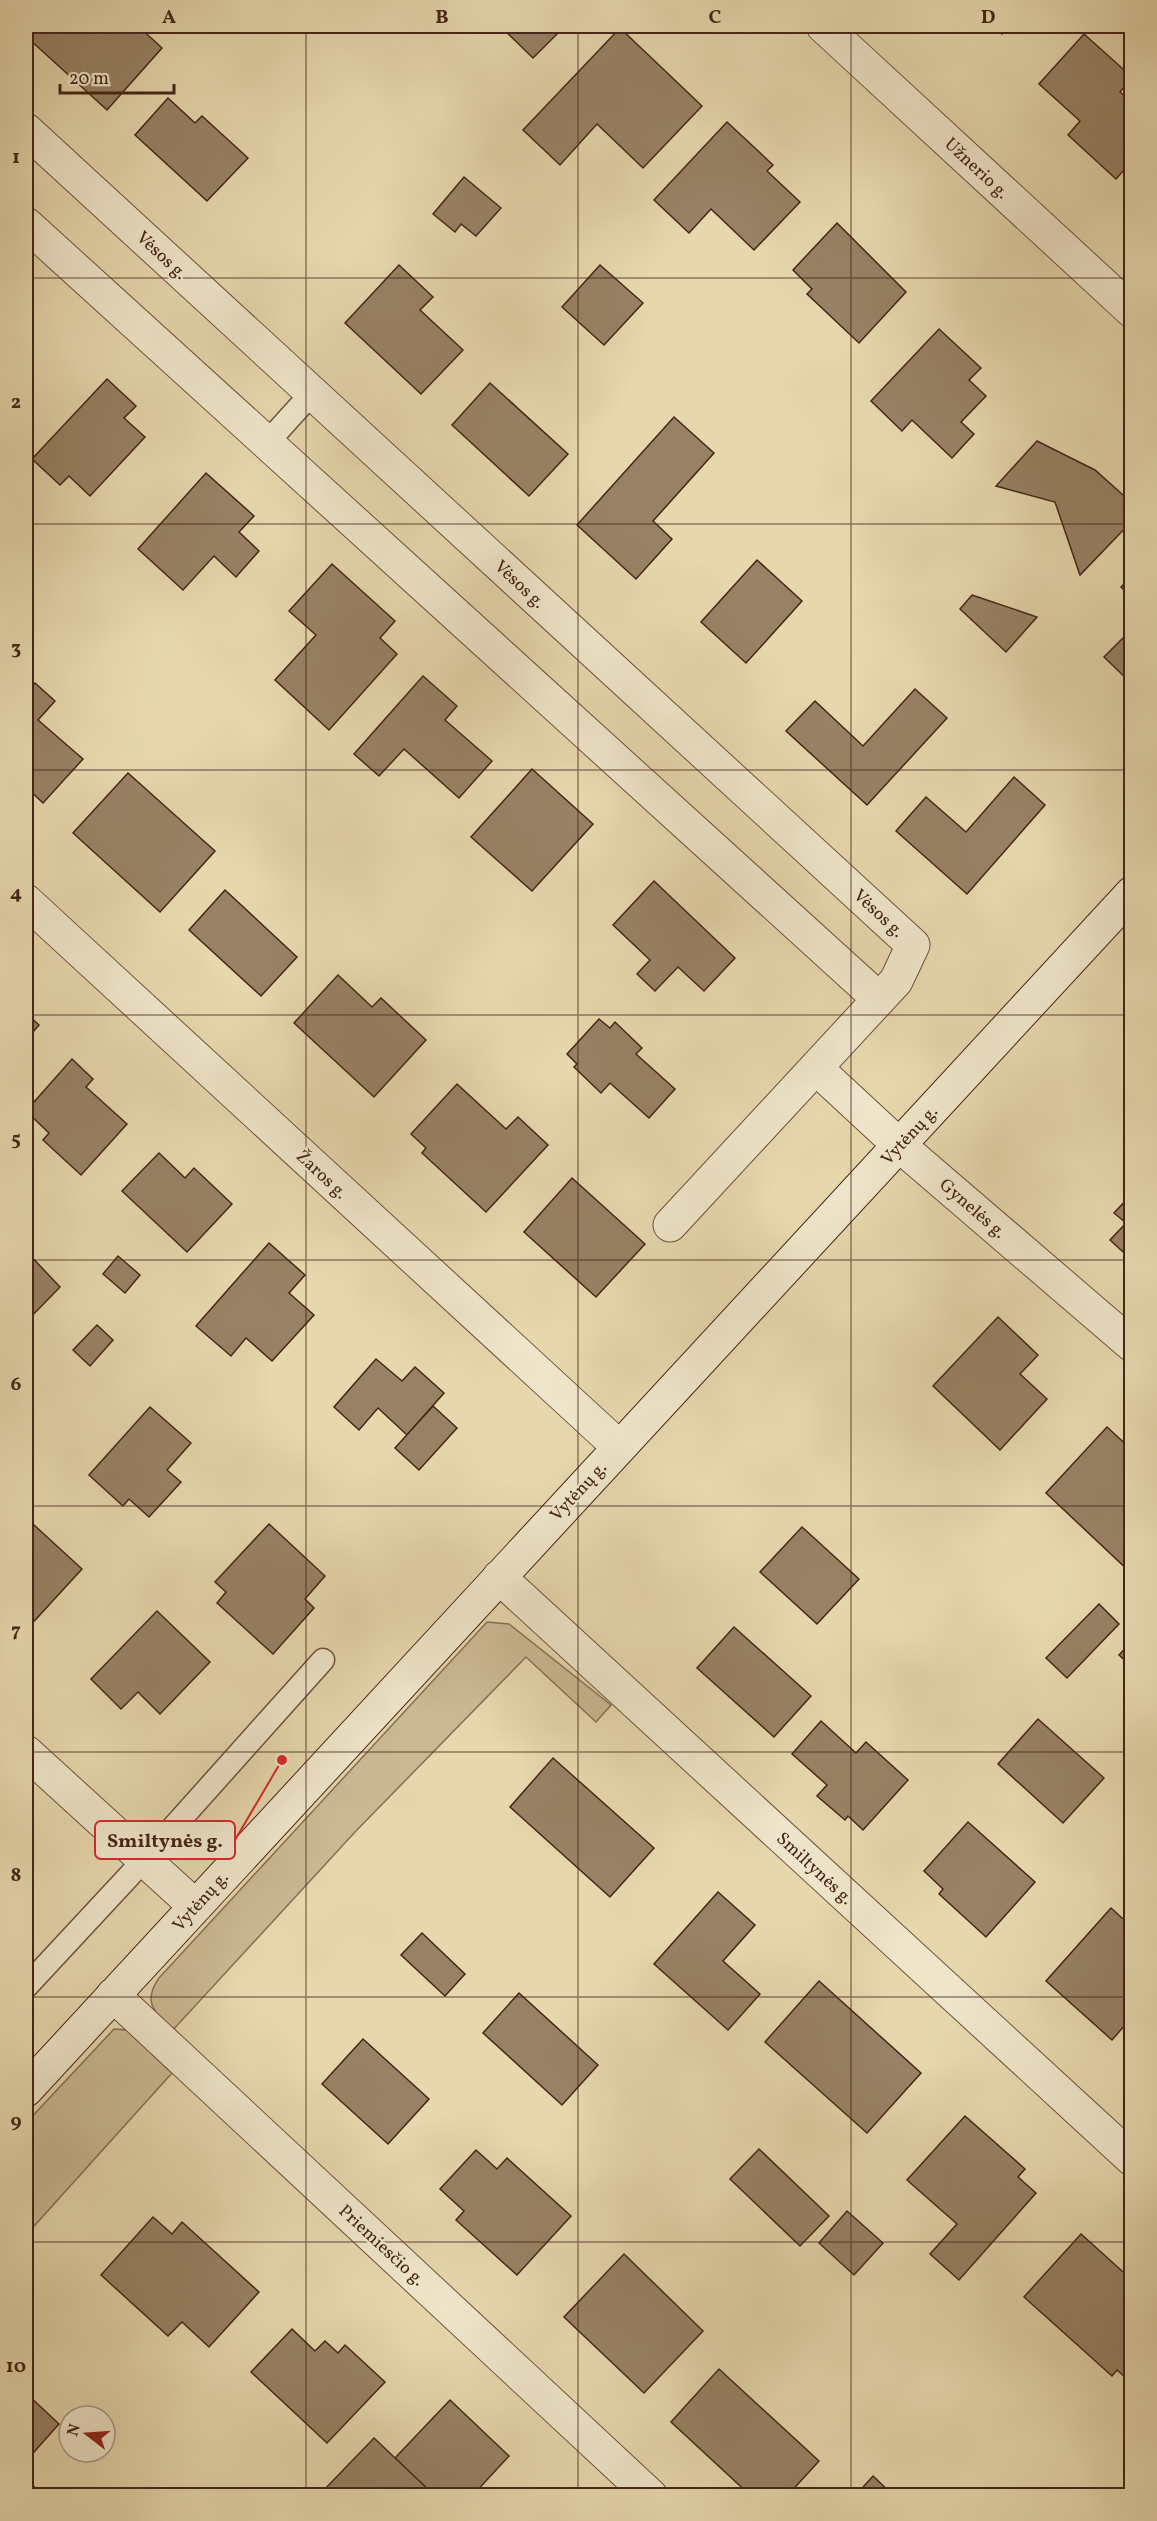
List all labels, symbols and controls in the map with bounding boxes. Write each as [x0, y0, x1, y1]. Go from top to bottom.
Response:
text: A [162, 4, 176, 32]
text: B [435, 4, 449, 32]
text: C [709, 4, 722, 32]
text: D [981, 4, 995, 32]
scale bar [60, 57, 174, 95]
text: 20 m [69, 67, 109, 92]
street label: Užnerio g. [938, 133, 1014, 206]
text: 1 [12, 144, 20, 172]
street label: Vėsos g. [130, 226, 192, 286]
text: 2 [11, 389, 21, 417]
street label: Vėsos g. [488, 555, 550, 615]
text: 3 [11, 635, 21, 663]
text: 4 [10, 880, 22, 908]
street label: Vėsos g. [847, 884, 909, 944]
street label: Vytėnų g. [876, 1101, 944, 1171]
text: 5 [11, 1126, 21, 1154]
street label: Žaros g. [290, 1145, 352, 1205]
street label: Gynelės g. [933, 1173, 1011, 1245]
text: 6 [11, 1371, 22, 1399]
street label: Vytėnų g. [545, 1457, 613, 1527]
text: 7 [11, 1617, 21, 1645]
callout: Smiltynės g. [95, 1821, 235, 1859]
street label: Smiltynės g. [770, 1827, 858, 1911]
text: Smiltynės g. [107, 1828, 223, 1856]
text: 8 [11, 1862, 21, 1890]
street label: Vytėnų g. [167, 1866, 235, 1938]
text: 9 [10, 2108, 22, 2136]
street label: Priemiesčio g. [332, 2200, 430, 2293]
text: 10 [6, 2353, 26, 2381]
north arrow [57, 2404, 117, 2464]
text: N [62, 2421, 87, 2439]

